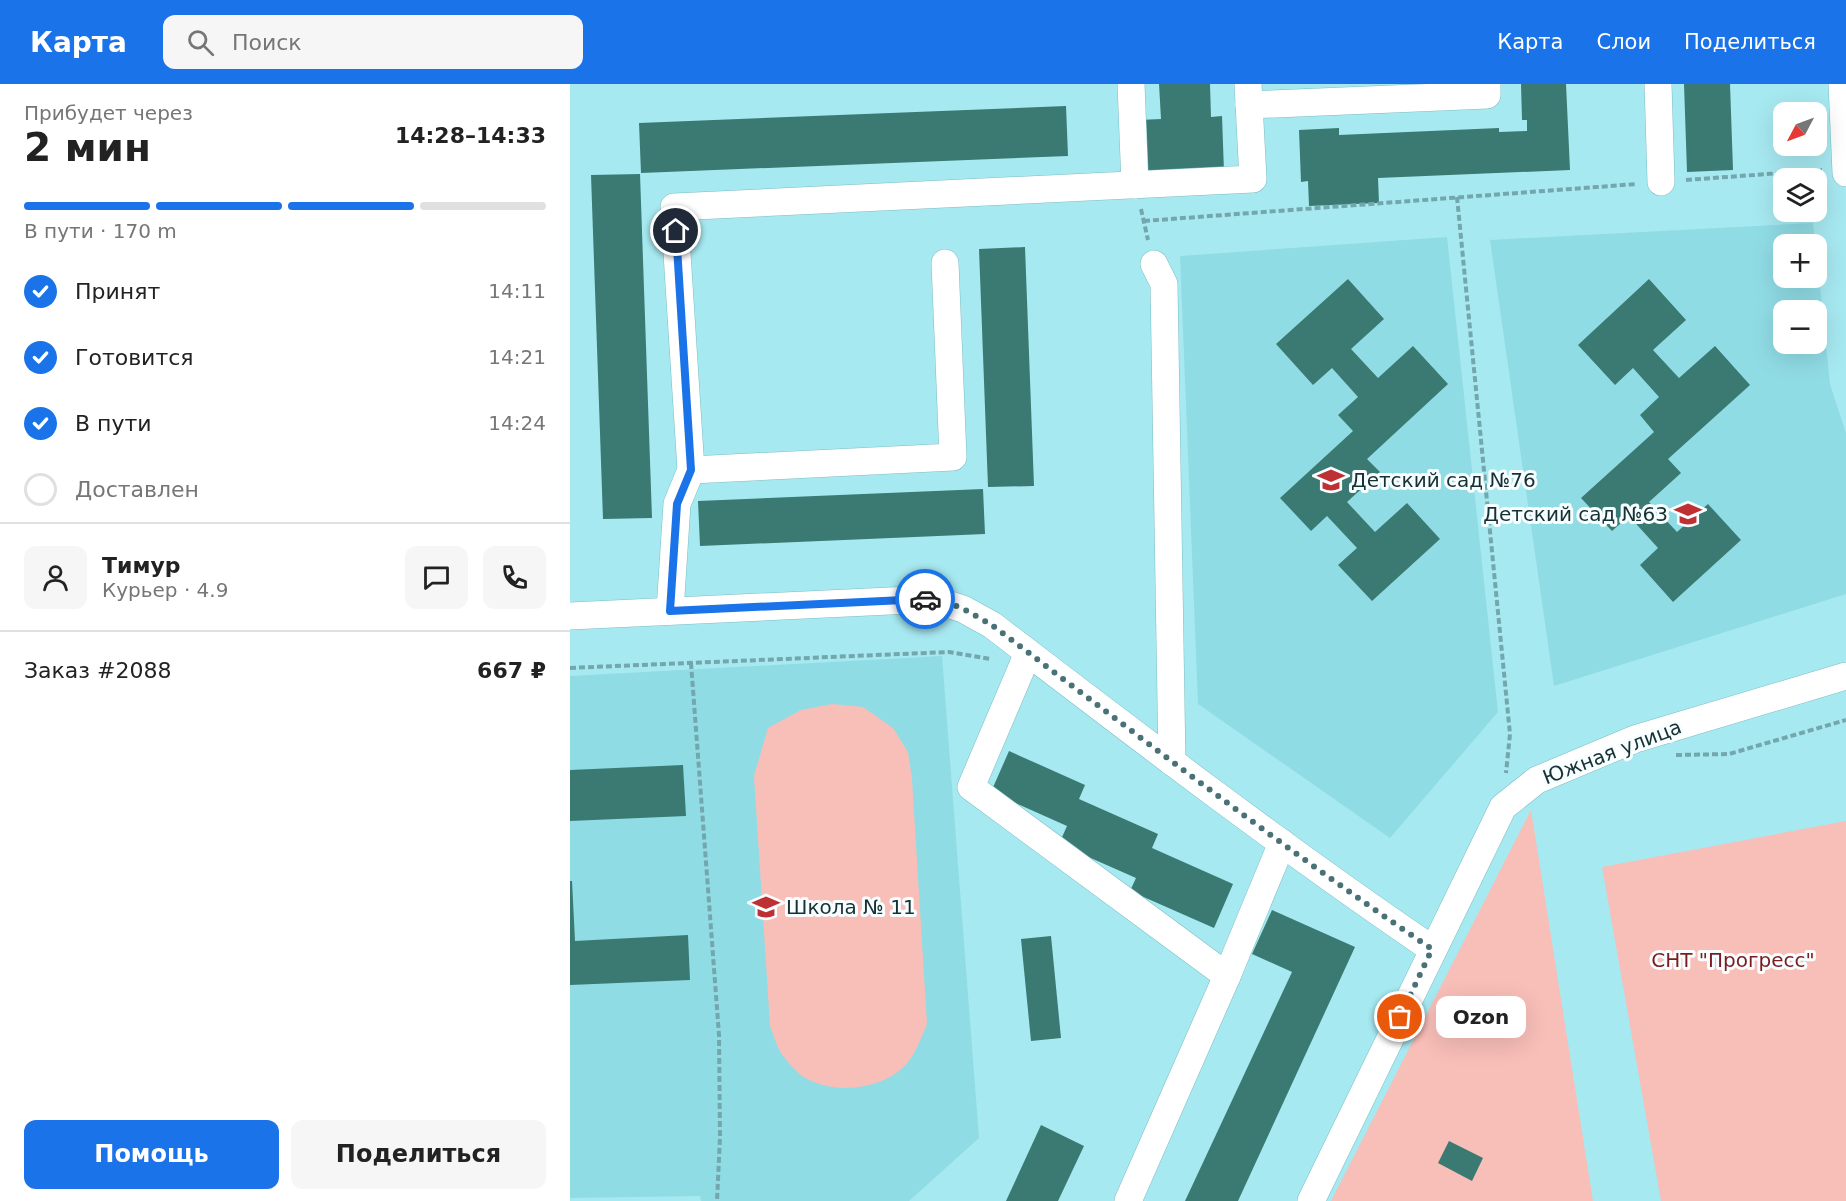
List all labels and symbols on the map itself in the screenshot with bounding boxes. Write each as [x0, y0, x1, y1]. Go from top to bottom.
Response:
north arrow [1773, 102, 1827, 156]
pin [650, 205, 701, 256]
school or university icon: Детский сад №76 [1316, 465, 1346, 495]
place label: Детский сад №76 [1351, 468, 1536, 492]
school or university icon: Детский сад №63 [1673, 499, 1703, 529]
place label: Детский сад №63 [1483, 502, 1668, 526]
courier [895, 569, 955, 629]
street label: Южная улица [1539, 714, 1685, 790]
school or university icon: Школа № 11 [751, 892, 781, 922]
place label: Школа № 11 [786, 895, 916, 919]
park label: СНТ "Прогресс" [1651, 948, 1815, 972]
pin [1374, 991, 1425, 1042]
callout: Ozon [1436, 996, 1526, 1038]

